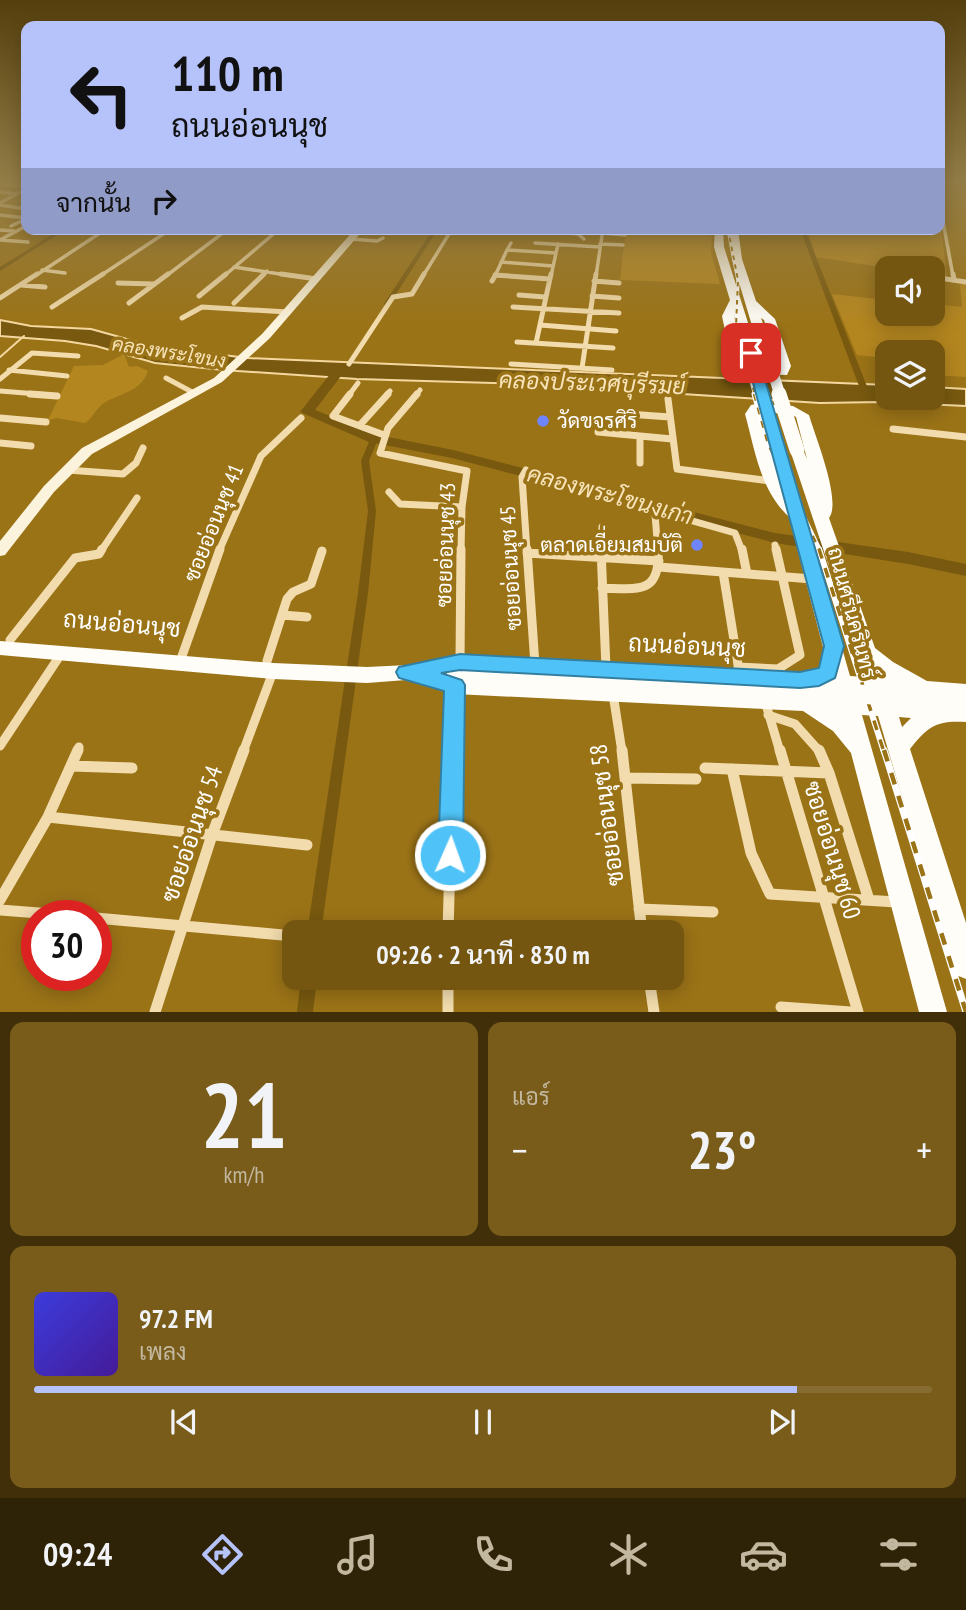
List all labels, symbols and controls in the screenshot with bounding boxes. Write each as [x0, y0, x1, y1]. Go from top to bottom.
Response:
text: 110 m [171, 41, 284, 105]
icon: left [56, 49, 147, 140]
text: ถนนอ่อนนุช [171, 104, 328, 146]
icon: right [145, 182, 183, 220]
text: จากนั้น [56, 186, 131, 219]
map controls [875, 256, 945, 410]
button: sound [875, 256, 945, 326]
pin [721, 323, 781, 383]
water label: คลองพระโขนง [111, 331, 228, 373]
icon: arrive [732, 334, 770, 372]
button: layers [875, 340, 945, 410]
water label: คลองประเวศบุรีรมย์ [498, 364, 689, 402]
place label: วัดขจรศิริ [557, 407, 637, 434]
marker: วัดขจรศิริ [535, 413, 551, 429]
water label: คลองพระโขนงเก่า [524, 458, 696, 531]
street label: ซอยอ่อนนุช 41 [178, 460, 250, 586]
street label: ซอยอ่อนนุช 43 [430, 482, 462, 608]
street label: ซอยอ่อนนุช 45 [494, 505, 528, 631]
place label: ตลาดเอี่ยมสมบัติ [540, 525, 683, 558]
marker: ตลาดเอี่ยมสมบัติ [689, 537, 705, 553]
street label: ถนนศรีนครินทร์ [822, 544, 883, 682]
street label: ถนนอ่อนนุช [62, 603, 182, 645]
street label: ถนนอ่อนนุช [627, 627, 747, 665]
street label: ซอยอ่อนนุช 58 [582, 742, 632, 888]
street label: ซอยอ่อนนุช 54 [154, 761, 230, 907]
street label: ซอยอ่อนนุช 60 [796, 777, 868, 923]
position arrow [413, 818, 487, 892]
speed limit sign: 30 [21, 900, 112, 991]
text: 09:26 · 2 นาที · 830 m [376, 938, 590, 971]
text: 21 [201, 1055, 288, 1173]
text: แอร์ [512, 1082, 550, 1111]
text: 23° [688, 1116, 756, 1183]
text: − [512, 1125, 528, 1174]
text: + [916, 1125, 932, 1174]
text: km/h [224, 1160, 264, 1189]
text: 97.2 FM [139, 1302, 213, 1335]
text: เพลง [139, 1337, 186, 1366]
icon: previous [165, 1403, 203, 1441]
icon: pause [464, 1403, 502, 1441]
icon: next [763, 1403, 801, 1441]
icon: directions [198, 1530, 247, 1579]
icon: music [333, 1530, 382, 1579]
icon: phone [469, 1530, 518, 1579]
icon: climate [604, 1530, 653, 1579]
icon: car [739, 1530, 788, 1579]
icon: filters [874, 1530, 923, 1579]
text: 09:24 [43, 1533, 112, 1575]

